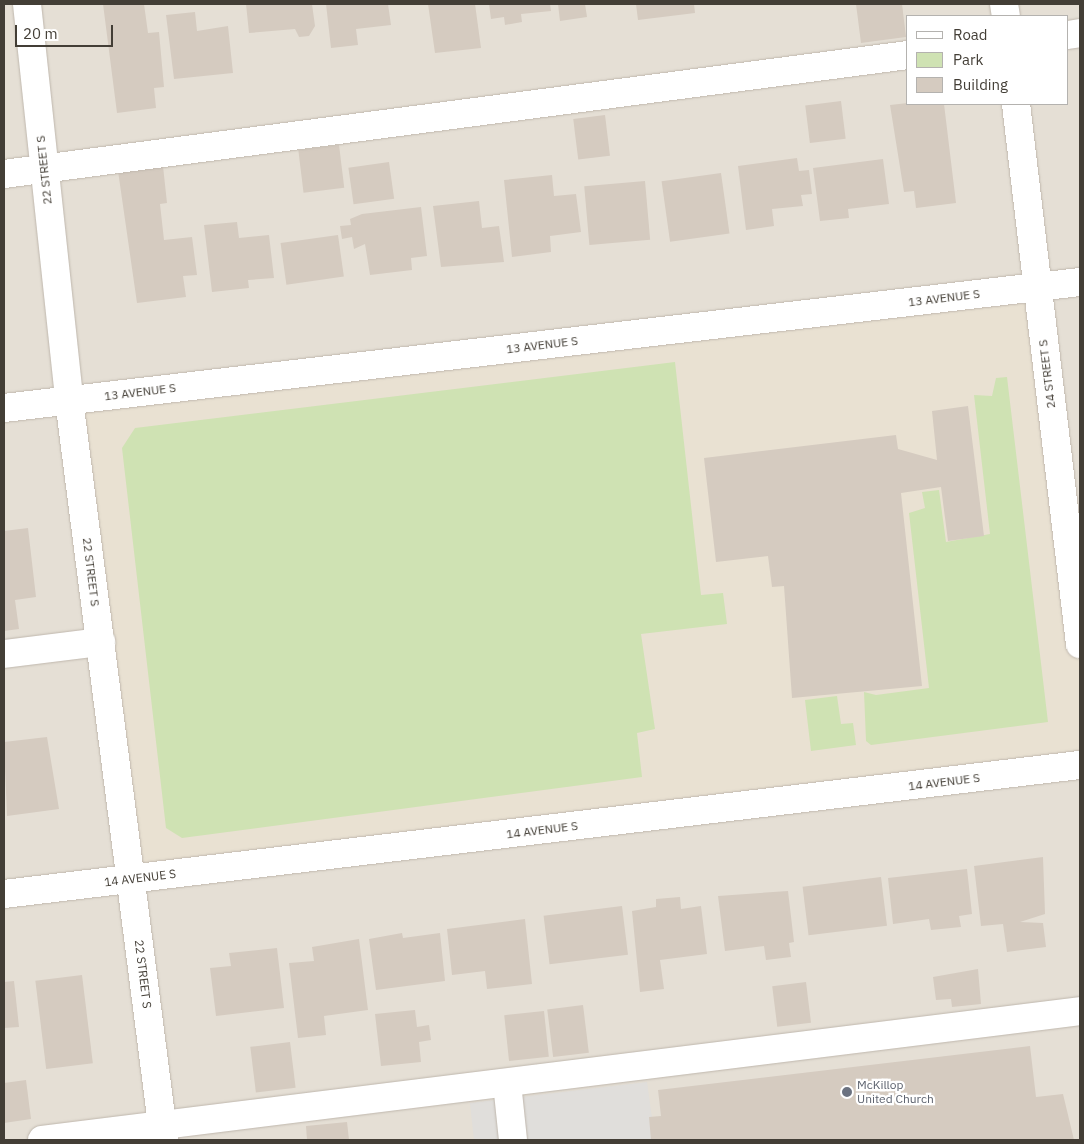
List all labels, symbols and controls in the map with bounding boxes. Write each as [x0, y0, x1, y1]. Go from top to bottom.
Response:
scale bar [18, 15, 115, 47]
legend [906, 15, 1069, 105]
text: 20 m [23, 24, 58, 43]
text: Road [953, 25, 988, 44]
text: Park [953, 50, 983, 69]
text: Building [953, 75, 1008, 94]
street label: 22 STREET S [33, 135, 55, 205]
street label: 13 AVENUE S [907, 286, 981, 310]
street label: 13 AVENUE S [505, 333, 579, 357]
street label: 24 STREET S [1036, 339, 1058, 409]
street label: 13 AVENUE S [103, 380, 177, 404]
street label: 22 STREET S [80, 537, 102, 607]
street label: 14 AVENUE S [907, 770, 981, 794]
street label: 14 AVENUE S [505, 818, 579, 842]
street label: 14 AVENUE S [103, 866, 177, 890]
street label: 22 STREET S [132, 939, 154, 1009]
place label: McKillop United Church [857, 1078, 934, 1106]
marker: McKillop United Church [841, 1086, 853, 1098]

